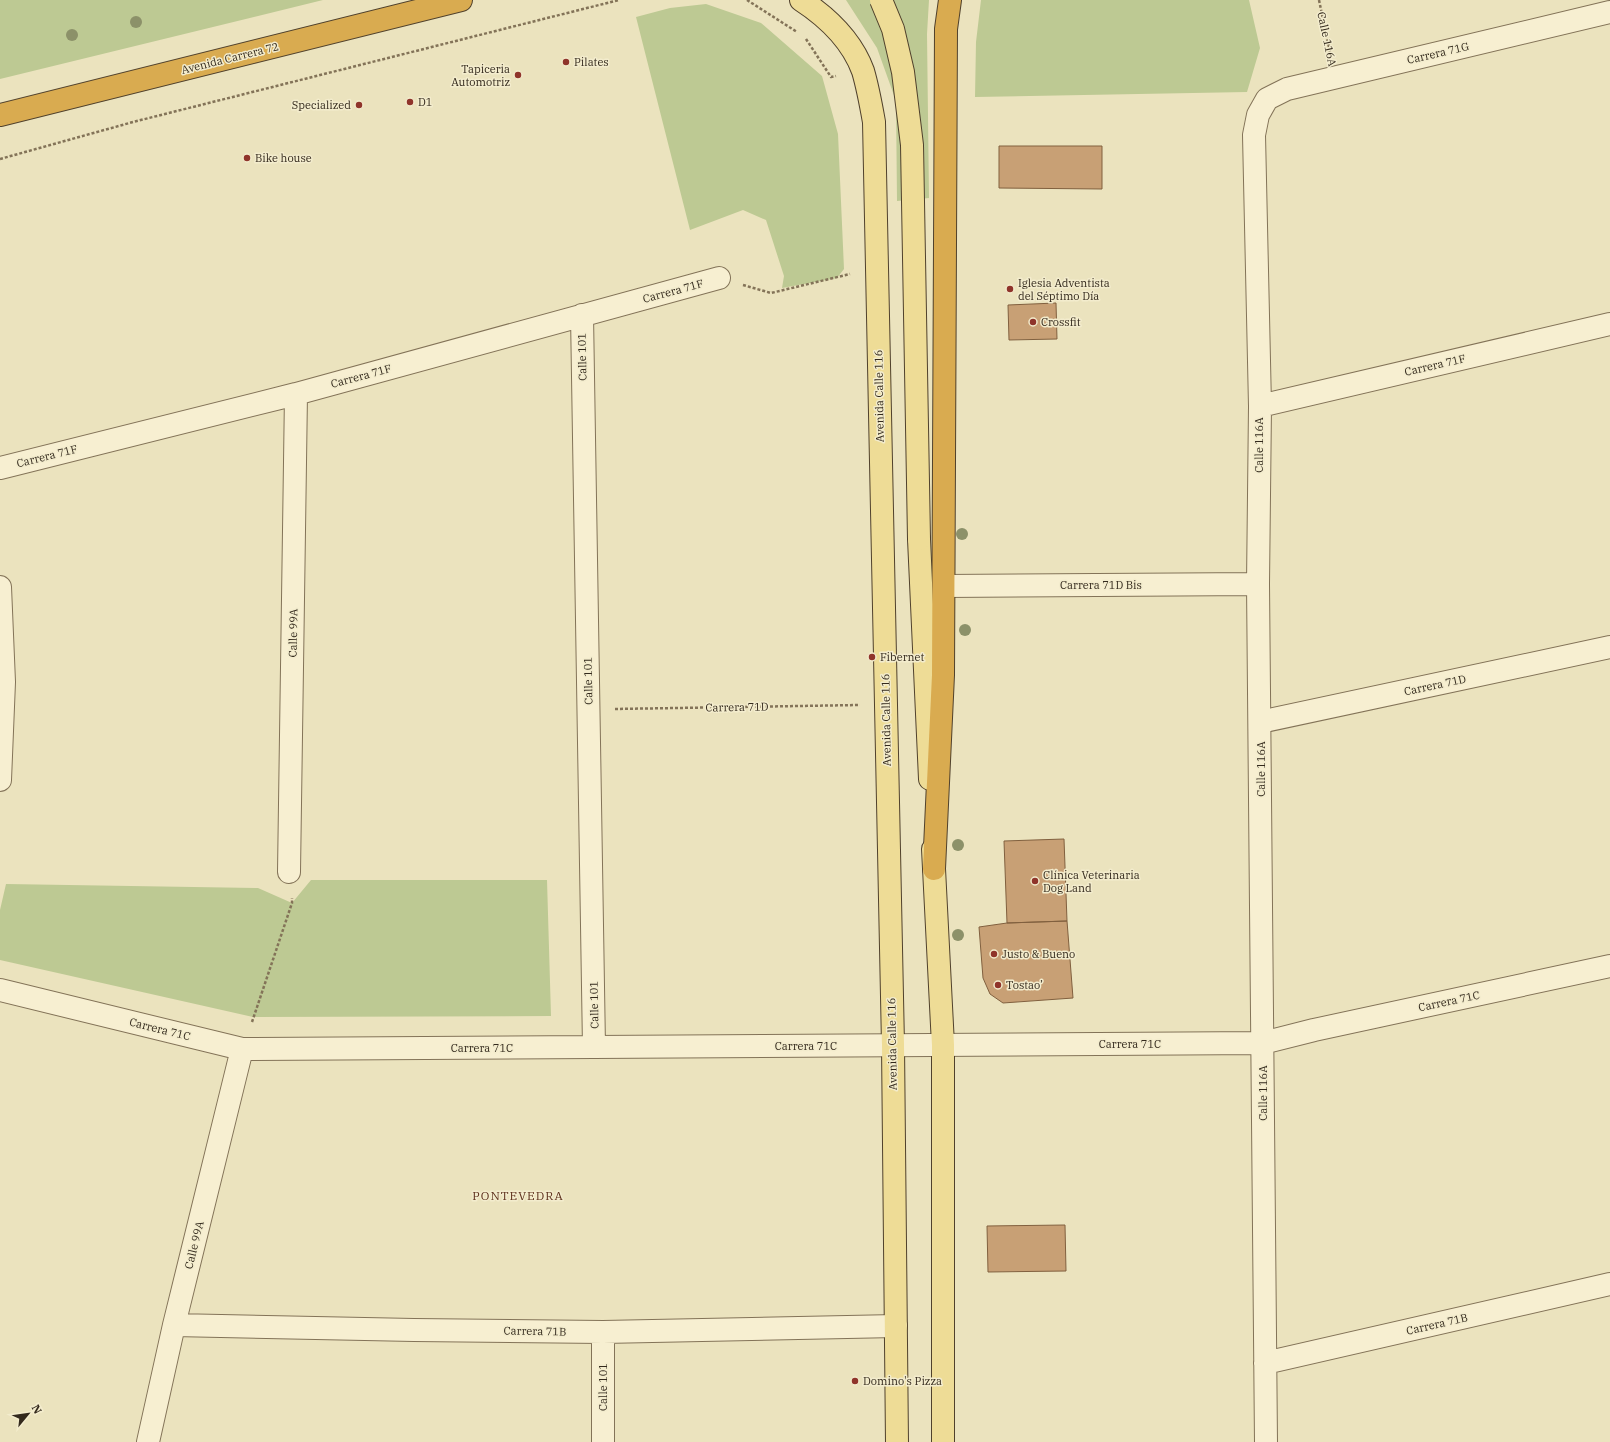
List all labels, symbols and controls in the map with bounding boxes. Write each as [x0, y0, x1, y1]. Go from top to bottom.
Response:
street label: Calle 116A [1314, 10, 1340, 68]
street label: Avenida Carrera 72 [180, 39, 280, 77]
street label: Carrera 71G [1406, 39, 1470, 67]
place label: Pilates [574, 55, 609, 69]
marker: Pilates [561, 57, 571, 67]
place label: Tapiceria Automotriz [451, 62, 510, 89]
marker: Tapiceria Automotriz [513, 70, 523, 80]
place label: D1 [418, 95, 432, 109]
marker: D1 [405, 97, 415, 107]
place label: Specialized [292, 98, 351, 112]
marker: Specialized [354, 100, 364, 110]
place label: Bike house [255, 151, 312, 165]
marker: Bike house [242, 153, 252, 163]
street label: Carrera 71F [641, 276, 705, 306]
place label: Iglesia Adventista del Séptimo Día [1018, 276, 1110, 303]
marker: Iglesia Adventista del Séptimo Día [1005, 284, 1015, 294]
place label: Crossfit [1041, 315, 1081, 329]
marker: Crossfit [1028, 317, 1038, 327]
street label: Calle 101 [575, 333, 589, 381]
street label: Avenida Calle 116 [871, 350, 887, 442]
street label: Carrera 71F [1403, 351, 1467, 379]
street label: Carrera 71F [329, 361, 393, 391]
street label: Calle 116A [1252, 417, 1266, 473]
street label: Carrera 71F [15, 442, 79, 470]
street label: Carrera 71D Bis [1060, 578, 1142, 592]
street label: Calle 99A [286, 608, 300, 658]
place label: Fibernet [880, 650, 924, 664]
marker: Fibernet [867, 652, 877, 662]
street label: Calle 101 [581, 657, 595, 705]
street label: Carrera 71D [1403, 672, 1468, 698]
street label: Avenida Calle 116 [878, 674, 894, 766]
street label: Carrera 71D [705, 699, 769, 715]
street label: Calle 116A [1254, 741, 1268, 797]
place label: Clínica Veterinaria Dog Land [1043, 868, 1140, 895]
marker: Clínica Veterinaria Dog Land [1030, 876, 1040, 886]
place label: Justo & Bueno [1002, 947, 1075, 961]
marker: Justo & Bueno [989, 949, 999, 959]
place label: Tostao’ [1006, 978, 1043, 992]
marker: Tostao’ [993, 980, 1003, 990]
street label: Calle 101 [587, 981, 601, 1029]
street label: Carrera 71C [1417, 988, 1481, 1014]
street label: Avenida Calle 116 [884, 998, 900, 1090]
street label: Carrera 71C [128, 1015, 192, 1043]
street label: Carrera 71C [1099, 1037, 1161, 1051]
street label: Carrera 71C [775, 1039, 837, 1053]
street label: Carrera 71C [451, 1041, 513, 1055]
street label: Calle 116A [1256, 1065, 1270, 1121]
district label: PONTEVEDRA [472, 1188, 564, 1203]
street label: Calle 99A [181, 1219, 207, 1270]
street label: Carrera 71B [1405, 1310, 1469, 1338]
street label: Carrera 71B [504, 1323, 566, 1339]
street label: Calle 101 [596, 1363, 610, 1411]
place label: Domino's Pizza [863, 1374, 942, 1388]
marker: Domino's Pizza [850, 1376, 860, 1386]
north arrow [8, 1394, 48, 1434]
text: N [29, 1402, 45, 1417]

